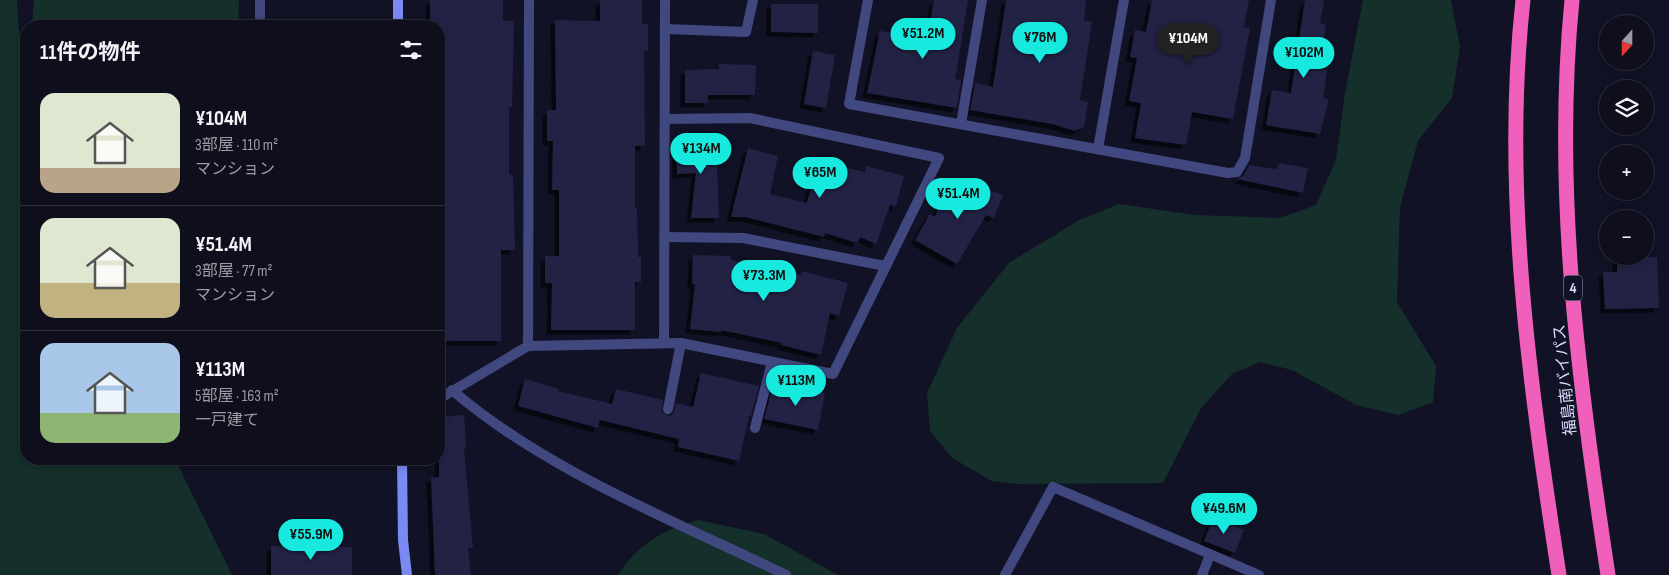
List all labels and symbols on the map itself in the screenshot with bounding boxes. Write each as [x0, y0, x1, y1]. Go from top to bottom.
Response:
north arrow [1599, 15, 1654, 70]
pin: ¥51.2M [882, 18, 964, 60]
pin: ¥76M [1010, 22, 1070, 64]
pin: ¥104M [1153, 22, 1223, 65]
pin: ¥102M [1269, 36, 1339, 79]
pin: ¥134M [666, 132, 736, 175]
pin: ¥65M [790, 156, 850, 199]
pin: ¥51.4M [917, 178, 999, 220]
pin: ¥73.3M [723, 260, 805, 302]
road number: 4 [1564, 276, 1582, 300]
street label: 福島南バイパス [1550, 323, 1581, 436]
pin: ¥113M [761, 364, 831, 407]
pin: ¥49.6M [1183, 492, 1265, 535]
pin: ¥55.9M [270, 518, 352, 561]

